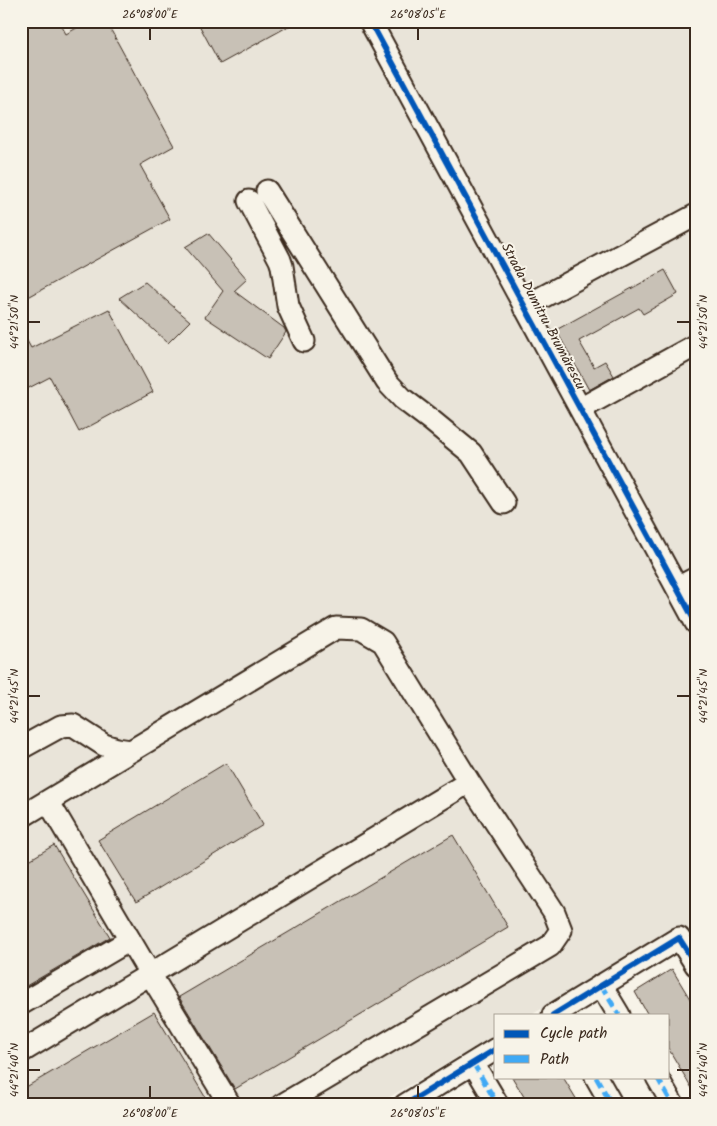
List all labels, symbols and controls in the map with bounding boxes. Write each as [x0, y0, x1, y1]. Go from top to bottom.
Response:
text: 26°08'00"E [122, 5, 179, 24]
text: 26°08'05"E [390, 5, 447, 24]
street label: Strada Dumitru Brumărescu [495, 239, 591, 394]
text: 44°21'50"N [5, 295, 24, 349]
text: 44°21'50"N [694, 295, 713, 349]
text: 44°21'45"N [5, 669, 24, 723]
text: 44°21'45"N [694, 669, 713, 723]
legend [494, 1014, 670, 1078]
text: Cycle path [540, 1022, 607, 1046]
text: 44°21'40"N [5, 1043, 24, 1097]
text: 44°21'40"N [694, 1043, 713, 1097]
text: Path [540, 1048, 569, 1072]
text: 26°08'00"E [122, 1104, 179, 1123]
text: 26°08'05"E [390, 1104, 447, 1123]

